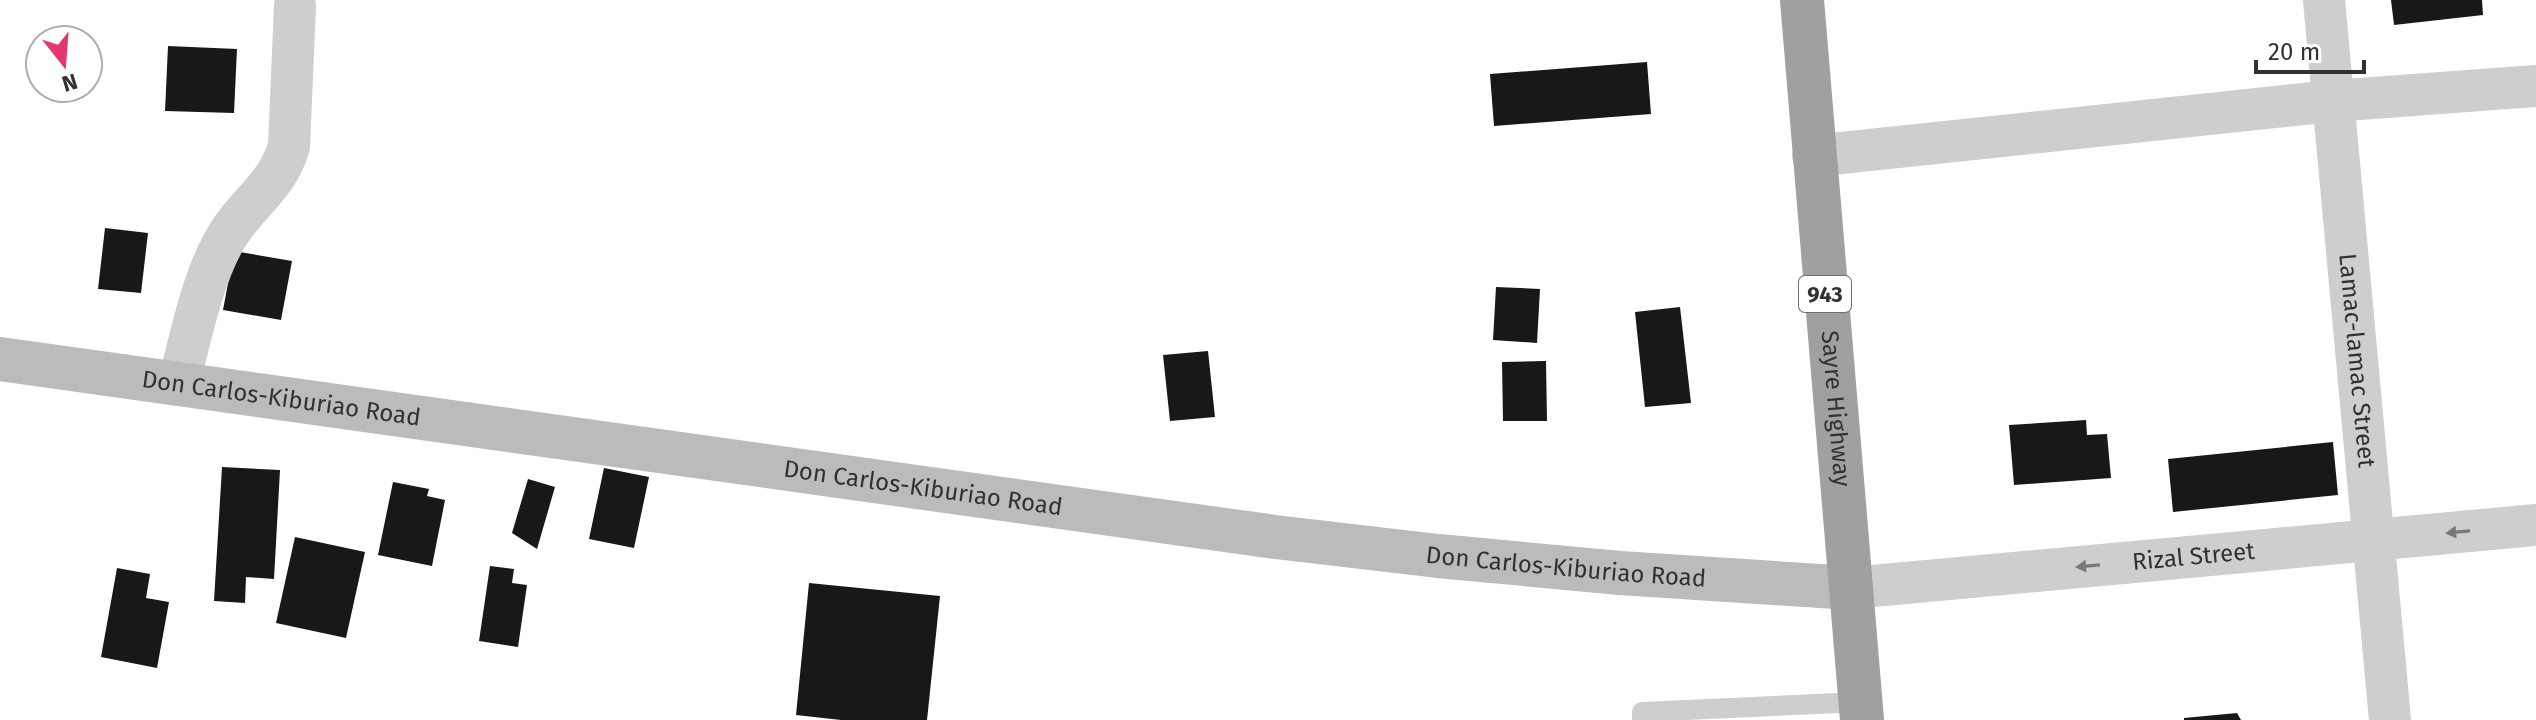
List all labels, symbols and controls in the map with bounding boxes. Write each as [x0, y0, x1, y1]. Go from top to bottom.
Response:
north arrow [24, 24, 104, 104]
scale bar [2256, 24, 2364, 74]
text: 20 m [2268, 38, 2320, 66]
text: N [59, 68, 81, 98]
street label: Lamac-lamac Street [2333, 252, 2381, 469]
road number: 943 [1799, 276, 1851, 312]
street label: Sayre Highway [1816, 329, 1857, 488]
street label: Don Carlos-Kiburiao Road [140, 365, 422, 432]
street label: Don Carlos-Kiburiao Road [782, 455, 1064, 521]
one-way arrow [2445, 526, 2470, 539]
street label: Rizal Street [2131, 537, 2256, 576]
street label: Don Carlos-Kiburiao Road [1424, 541, 1707, 593]
one-way arrow [2075, 560, 2100, 573]

